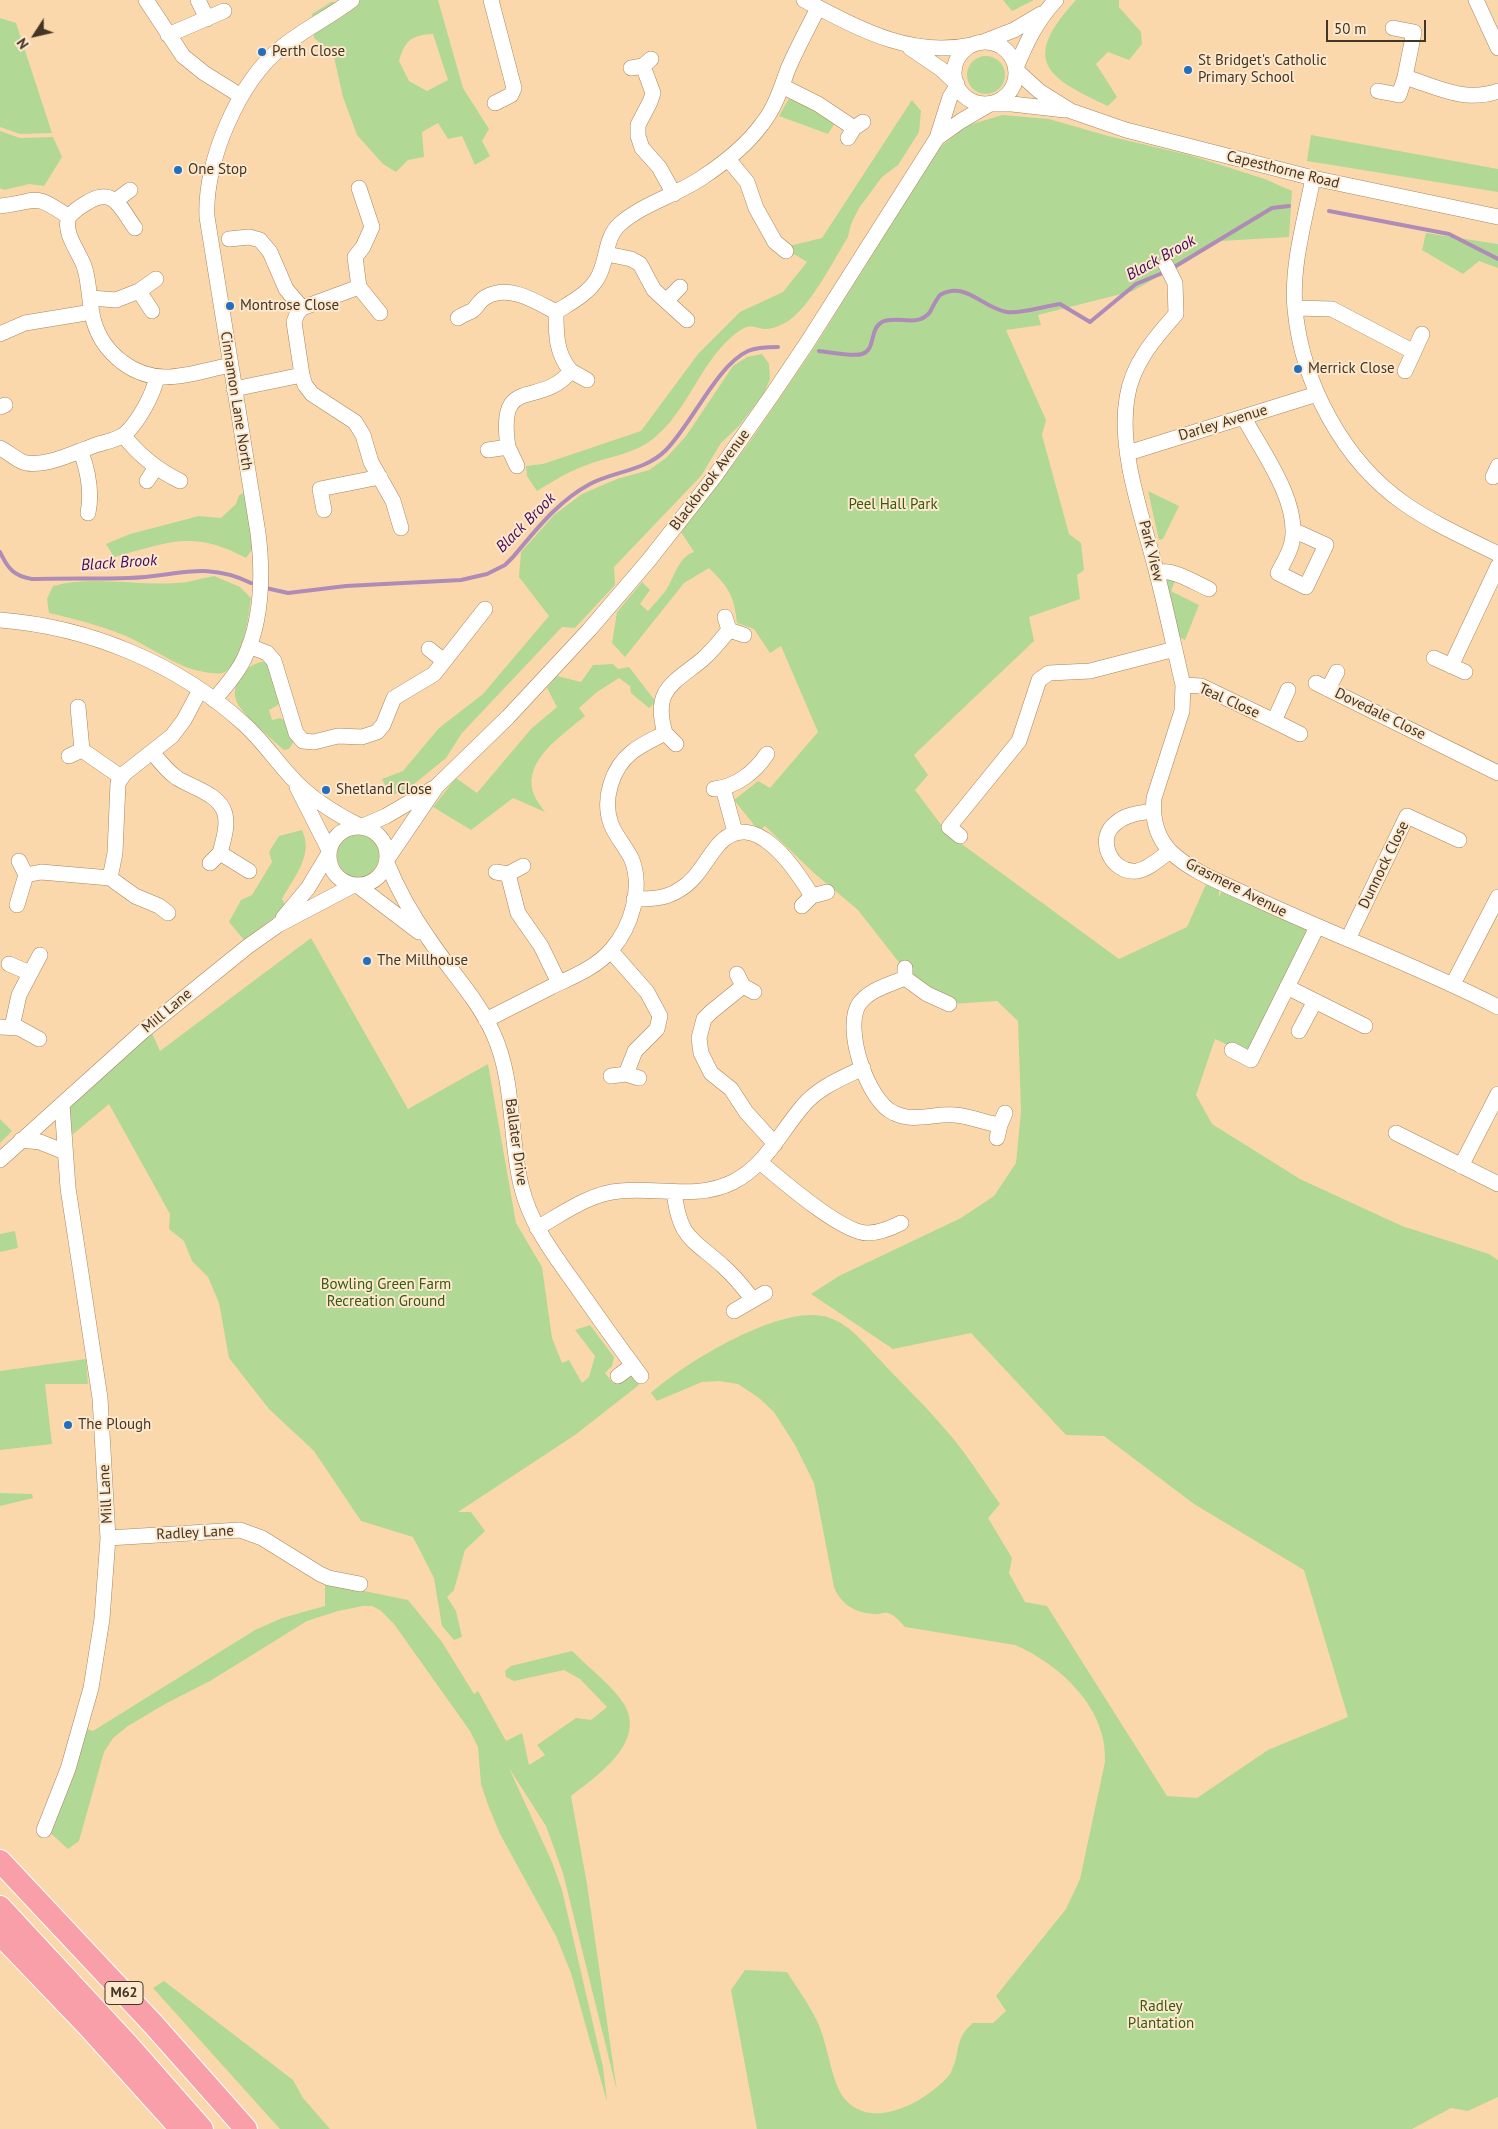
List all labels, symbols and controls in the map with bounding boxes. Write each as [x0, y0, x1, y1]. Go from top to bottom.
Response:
north arrow [10, 10, 60, 60]
scale bar [1328, 10, 1428, 42]
text: 50 m [1334, 19, 1367, 38]
text: N [13, 35, 33, 53]
place label: Perth Close [272, 43, 345, 61]
marker: Perth Close [256, 46, 268, 58]
place label: St Bridget's Catholic Primary School [1198, 52, 1327, 87]
marker: St Bridget's Catholic Primary School [1182, 64, 1194, 76]
street label: Capesthorne Road [1225, 147, 1341, 193]
place label: One Stop [188, 161, 247, 179]
marker: One Stop [172, 164, 184, 176]
water label: Black Brook [1123, 231, 1199, 285]
place label: Montrose Close [240, 297, 339, 315]
marker: Montrose Close [224, 300, 236, 312]
street label: Cinnamon Lane North [216, 330, 256, 472]
place label: Merrick Close [1308, 360, 1395, 378]
marker: Merrick Close [1292, 363, 1304, 375]
street label: Darley Avenue [1176, 401, 1270, 445]
street label: Blackbrook Avenue [666, 426, 754, 534]
water label: Black Brook [492, 489, 560, 557]
park label: Peel Hall Park [848, 496, 938, 514]
street label: Park View [1135, 518, 1167, 584]
water label: Black Brook [80, 551, 158, 575]
street label: Teal Close [1196, 680, 1262, 722]
street label: Dovedale Close [1332, 684, 1428, 744]
place label: Shetland Close [336, 781, 432, 799]
marker: Shetland Close [320, 784, 332, 796]
street label: Dunnock Close [1355, 818, 1413, 912]
street label: Grasmere Avenue [1182, 855, 1290, 921]
place label: The Millhouse [377, 952, 468, 970]
marker: The Millhouse [361, 955, 373, 967]
street label: Mill Lane [138, 985, 196, 1037]
street label: Ballater Drive [501, 1097, 531, 1187]
park label: Bowling Green Farm Recreation Ground [321, 1276, 451, 1311]
place label: The Plough [78, 1416, 151, 1434]
marker: The Plough [62, 1419, 74, 1431]
street label: Mill Lane [95, 1464, 117, 1524]
street label: Radley Lane [156, 1522, 234, 1544]
road number: M62 [105, 1982, 143, 2005]
park label: Radley Plantation [1128, 1998, 1194, 2033]

